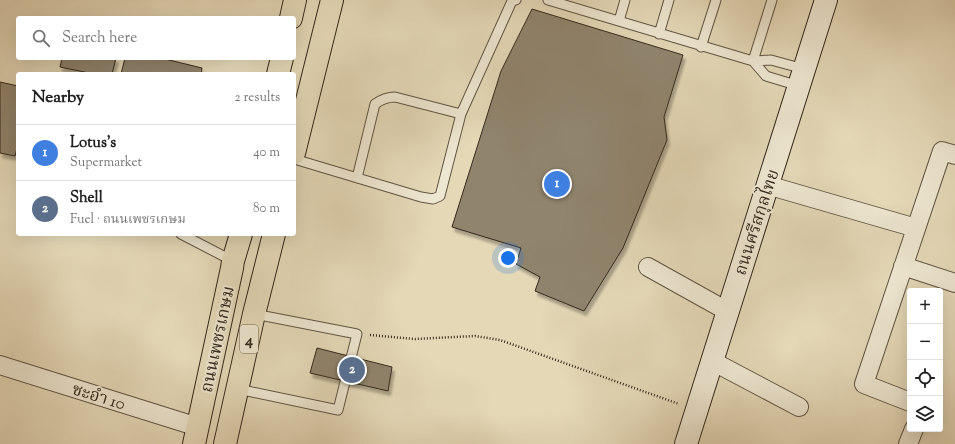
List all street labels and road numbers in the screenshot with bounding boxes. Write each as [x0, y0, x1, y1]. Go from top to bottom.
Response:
street label: ถนนศรีสกุลไทย [728, 166, 786, 279]
street label: ถนนเพชรเกษม [196, 284, 242, 395]
road number: 4 [240, 325, 258, 353]
street label: ชะอำ 10 [69, 378, 128, 417]

